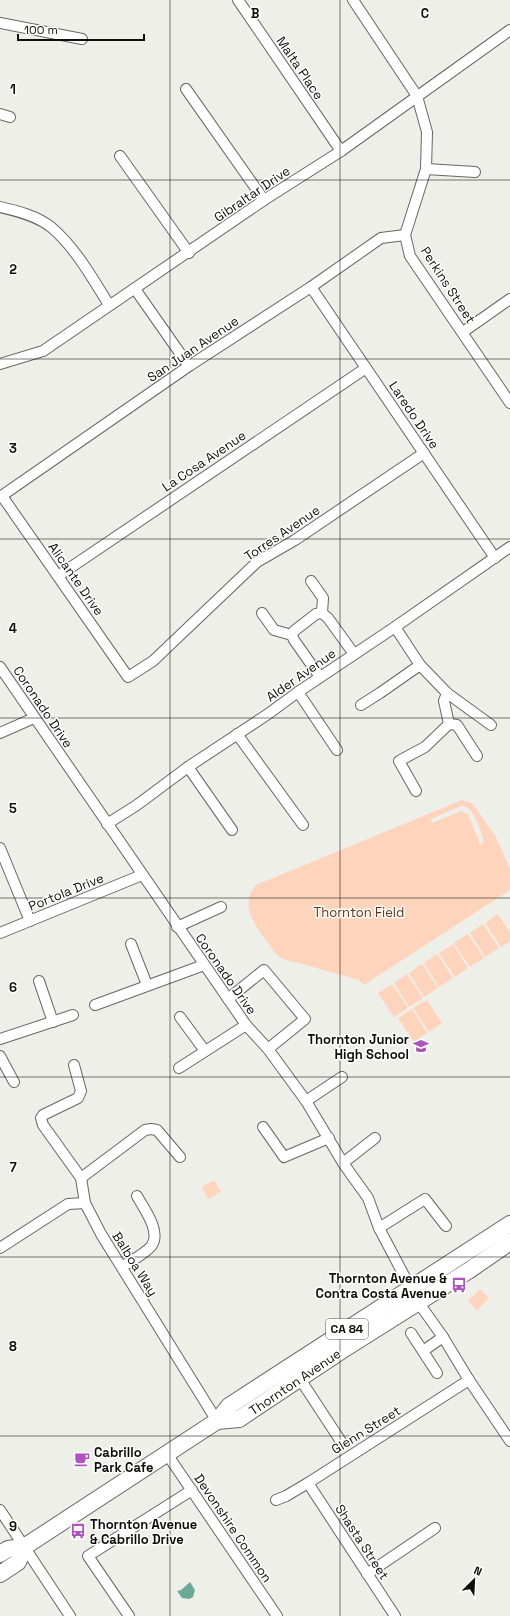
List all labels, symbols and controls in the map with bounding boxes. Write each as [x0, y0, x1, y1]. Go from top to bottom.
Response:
text: B [251, 5, 260, 22]
text: C [421, 5, 429, 22]
scale bar [18, 16, 144, 42]
text: 100 m [24, 22, 58, 38]
street label: Malta Place [273, 33, 327, 103]
text: 1 [10, 81, 16, 98]
street label: Gibraltar Drive [211, 162, 293, 226]
street label: Perkins Street [417, 243, 479, 327]
text: 2 [9, 261, 17, 278]
street label: San Juan Avenue [144, 312, 242, 386]
street label: Laredo Drive [385, 378, 443, 452]
street label: La Cosa Avenue [159, 427, 249, 495]
text: 3 [9, 440, 17, 457]
street label: Torres Avenue [241, 501, 323, 565]
street label: Alicante Drive [45, 539, 107, 619]
text: 4 [9, 620, 17, 637]
street label: Alder Avenue [263, 645, 339, 705]
street label: Coronado Drive [9, 663, 77, 751]
text: 5 [9, 800, 17, 817]
street label: Portola Drive [26, 869, 106, 915]
park label: Thornton Field [314, 904, 404, 921]
street label: Coronado Drive [192, 930, 260, 1018]
text: 6 [9, 979, 17, 996]
place label: Thornton Junior High School [307, 1031, 409, 1063]
school or university icon: Thornton Junior High School [412, 1037, 430, 1055]
text: 7 [9, 1159, 17, 1176]
street label: Balboa Way [108, 1229, 162, 1299]
place label: Thornton Avenue & Contra Costa Avenue [316, 1270, 447, 1302]
bus stop icon: Thornton Avenue & Contra Costa Avenue [450, 1276, 468, 1294]
road number: CA 84 [326, 1319, 368, 1339]
text: 8 [9, 1338, 17, 1355]
street label: Thornton Avenue [246, 1345, 344, 1419]
street label: Glenn Street [328, 1402, 404, 1458]
place label: Cabrillo Park Cafe [94, 1444, 153, 1476]
cafe icon: Cabrillo Park Cafe [73, 1450, 91, 1468]
street label: Devonshire Common [190, 1470, 276, 1586]
street label: Shasta Street [331, 1501, 393, 1583]
place label: Thornton Avenue & Cabrillo Drive [90, 1516, 197, 1548]
text: 9 [9, 1518, 17, 1535]
bus stop icon: Thornton Avenue & Cabrillo Drive [69, 1522, 87, 1540]
north arrow [454, 1560, 494, 1600]
text: N [472, 1563, 484, 1579]

